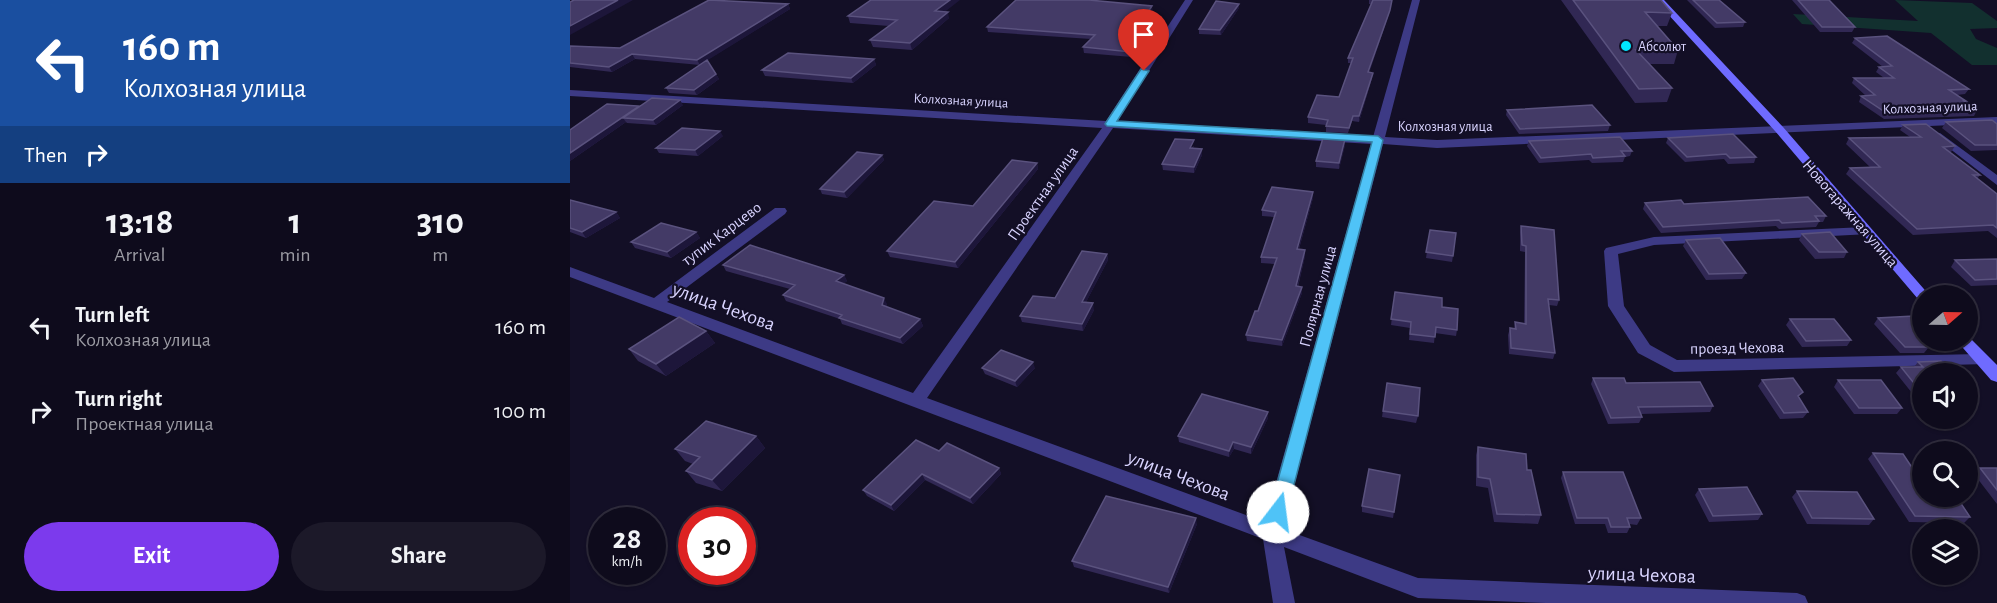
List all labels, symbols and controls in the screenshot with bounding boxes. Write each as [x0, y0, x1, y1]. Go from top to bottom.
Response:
pin [1118, 9, 1169, 71]
icon: arrive [1127, 18, 1160, 51]
icon: left [24, 24, 102, 102]
text: 160 m [123, 26, 221, 68]
marker: Абсолют [1619, 39, 1633, 53]
place label: Абсолют [1638, 40, 1687, 54]
text: Колхозная улица [123, 75, 306, 102]
street label: Колхозная улица [913, 92, 1009, 111]
street label: Колхозная улица [1882, 99, 1978, 117]
street label: Колхозная улица [1397, 120, 1493, 134]
icon: right [80, 138, 113, 171]
text: Then [24, 144, 68, 166]
street label: Проектная улица [1004, 144, 1082, 244]
street label: Новогаражная улица [1799, 157, 1901, 271]
street label: тупик Карцево [678, 199, 765, 270]
text: 13:18 [106, 204, 173, 240]
text: 1 [289, 204, 302, 240]
text: 310 [417, 204, 464, 240]
street label: Полярная улица [1297, 244, 1340, 349]
text: Arrival [114, 245, 165, 265]
text: min [280, 245, 311, 265]
text: m [432, 245, 448, 265]
street label: улица Чехова [669, 279, 778, 335]
north arrow [1912, 285, 1978, 351]
map controls [1912, 285, 1978, 585]
text: Turn left [75, 304, 149, 326]
icon: left [24, 311, 57, 344]
text: 160 m [495, 316, 546, 338]
text: Колхозная улица [75, 330, 211, 350]
street label: проезд Чехова [1690, 339, 1784, 357]
button: sound [1912, 363, 1978, 429]
text: Turn right [75, 388, 162, 410]
icon: right [24, 395, 57, 428]
text: 100 m [494, 400, 546, 422]
text: Проектная улица [75, 414, 214, 434]
button: search [1912, 441, 1978, 507]
street label: улица Чехова [1124, 447, 1233, 505]
position arrow [1246, 480, 1310, 544]
speed limit sign: 30 [678, 507, 756, 585]
button: layers [1912, 519, 1978, 585]
button: Exit [24, 522, 279, 591]
button: Share [291, 522, 546, 591]
text: 28 [613, 524, 641, 554]
text: km/h [612, 554, 642, 569]
street label: улица Чехова [1587, 563, 1696, 587]

